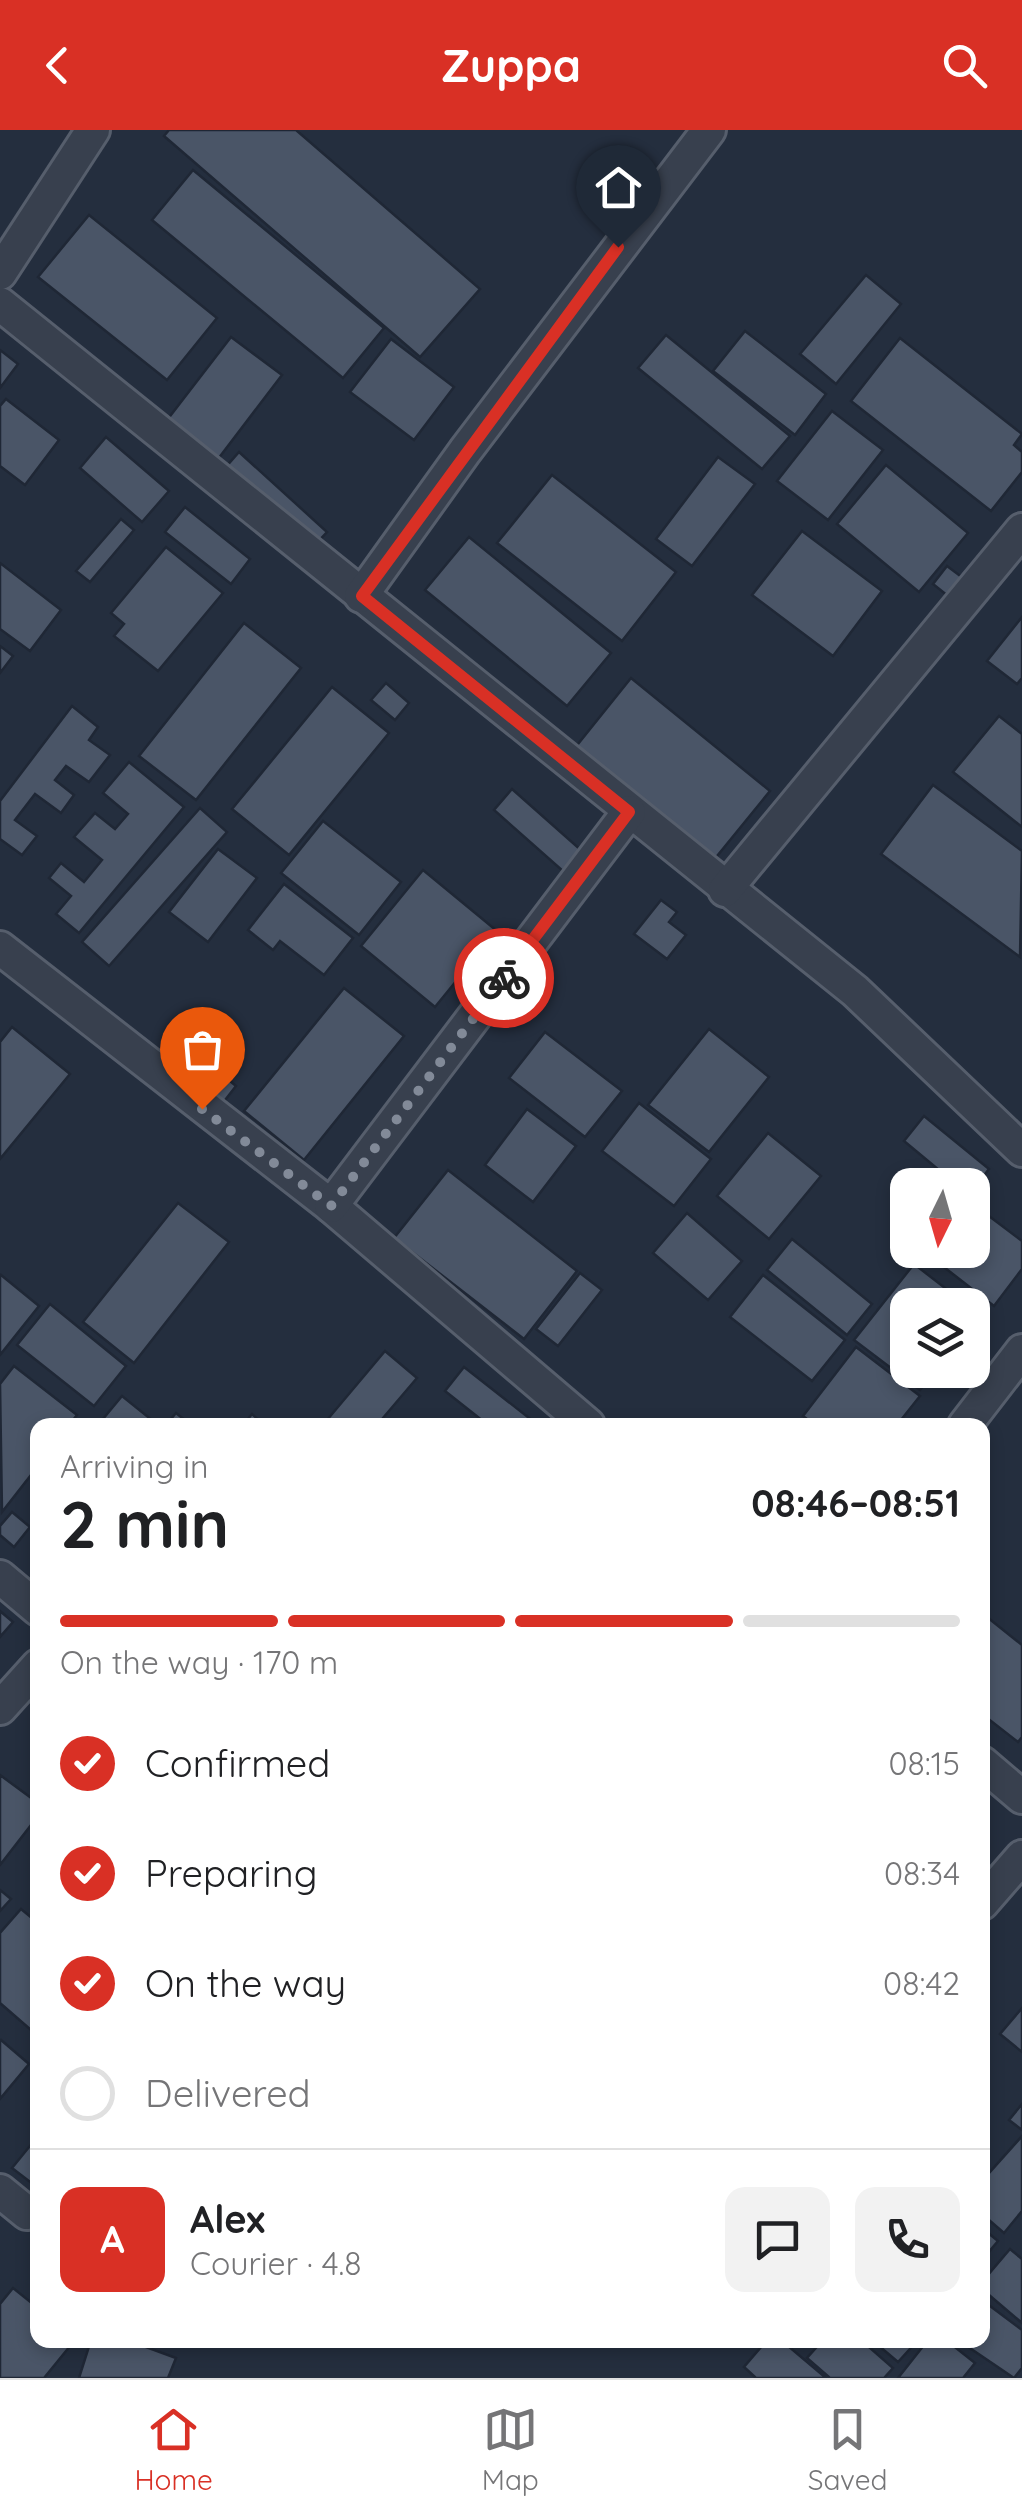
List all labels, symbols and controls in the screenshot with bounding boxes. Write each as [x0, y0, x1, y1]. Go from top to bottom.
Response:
text: Zuppa [441, 37, 581, 93]
icon: back [30, 38, 85, 93]
icon: search [937, 38, 992, 93]
pin [576, 145, 661, 248]
icon: home [591, 160, 646, 215]
courier [454, 928, 554, 1028]
icon: bike [477, 951, 532, 1006]
pin [160, 1007, 245, 1110]
icon: bag [175, 1022, 230, 1077]
north arrow [890, 1168, 990, 1268]
map controls [890, 1168, 990, 1388]
button: layers [890, 1288, 990, 1388]
text: Arriving in [60, 1446, 209, 1486]
text: 08:46–08:51 [751, 1479, 960, 1527]
text: 2 min [60, 1483, 229, 1564]
text: On the way · 170 m [60, 1642, 338, 1682]
icon: check [60, 1736, 115, 1791]
text: Confirmed [145, 1739, 330, 1787]
text: 08:15 [888, 1743, 960, 1783]
icon: check [60, 1846, 115, 1901]
text: Preparing [145, 1849, 317, 1897]
text: 08:34 [884, 1853, 960, 1893]
icon: check [60, 1956, 115, 2011]
text: On the way [145, 1959, 346, 2007]
text: 08:42 [883, 1963, 960, 2003]
text: Delivered [145, 2069, 311, 2117]
button: chat [725, 2187, 830, 2292]
button: phone [855, 2187, 960, 2292]
text: Alex [190, 2195, 265, 2243]
text: A [100, 2215, 125, 2263]
text: Courier · 4.8 [190, 2243, 362, 2283]
tab: Home [134, 2402, 213, 2497]
tab: Map [482, 2402, 539, 2497]
tab: Saved [808, 2402, 888, 2497]

